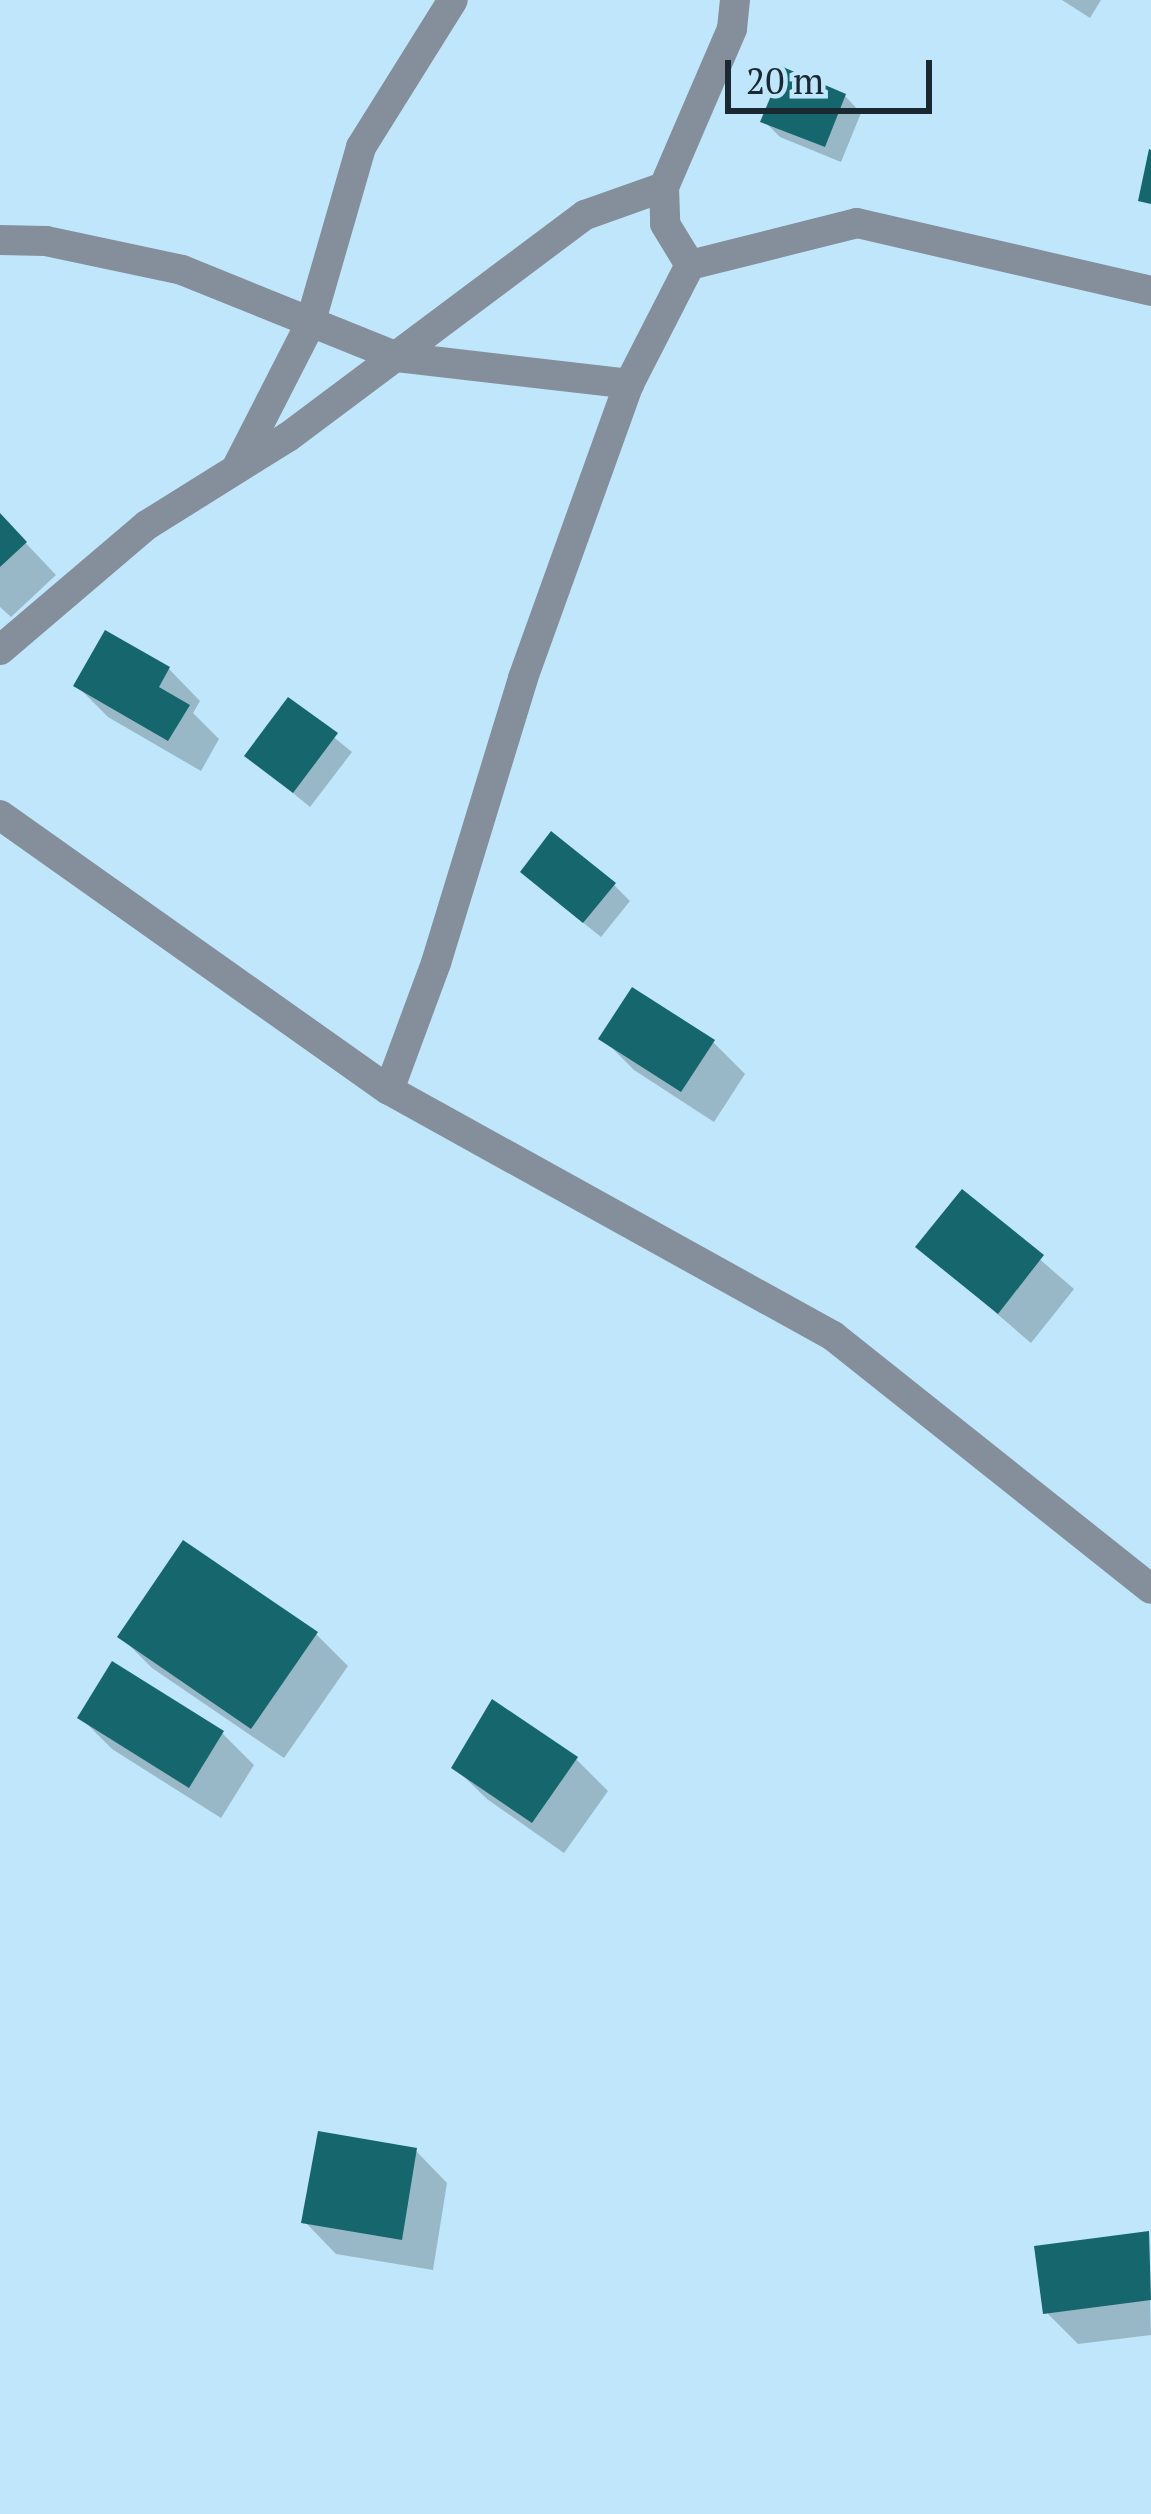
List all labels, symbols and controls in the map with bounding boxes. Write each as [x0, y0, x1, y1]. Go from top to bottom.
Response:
scale bar [731, 36, 938, 110]
text: 20 m [746, 57, 824, 104]

